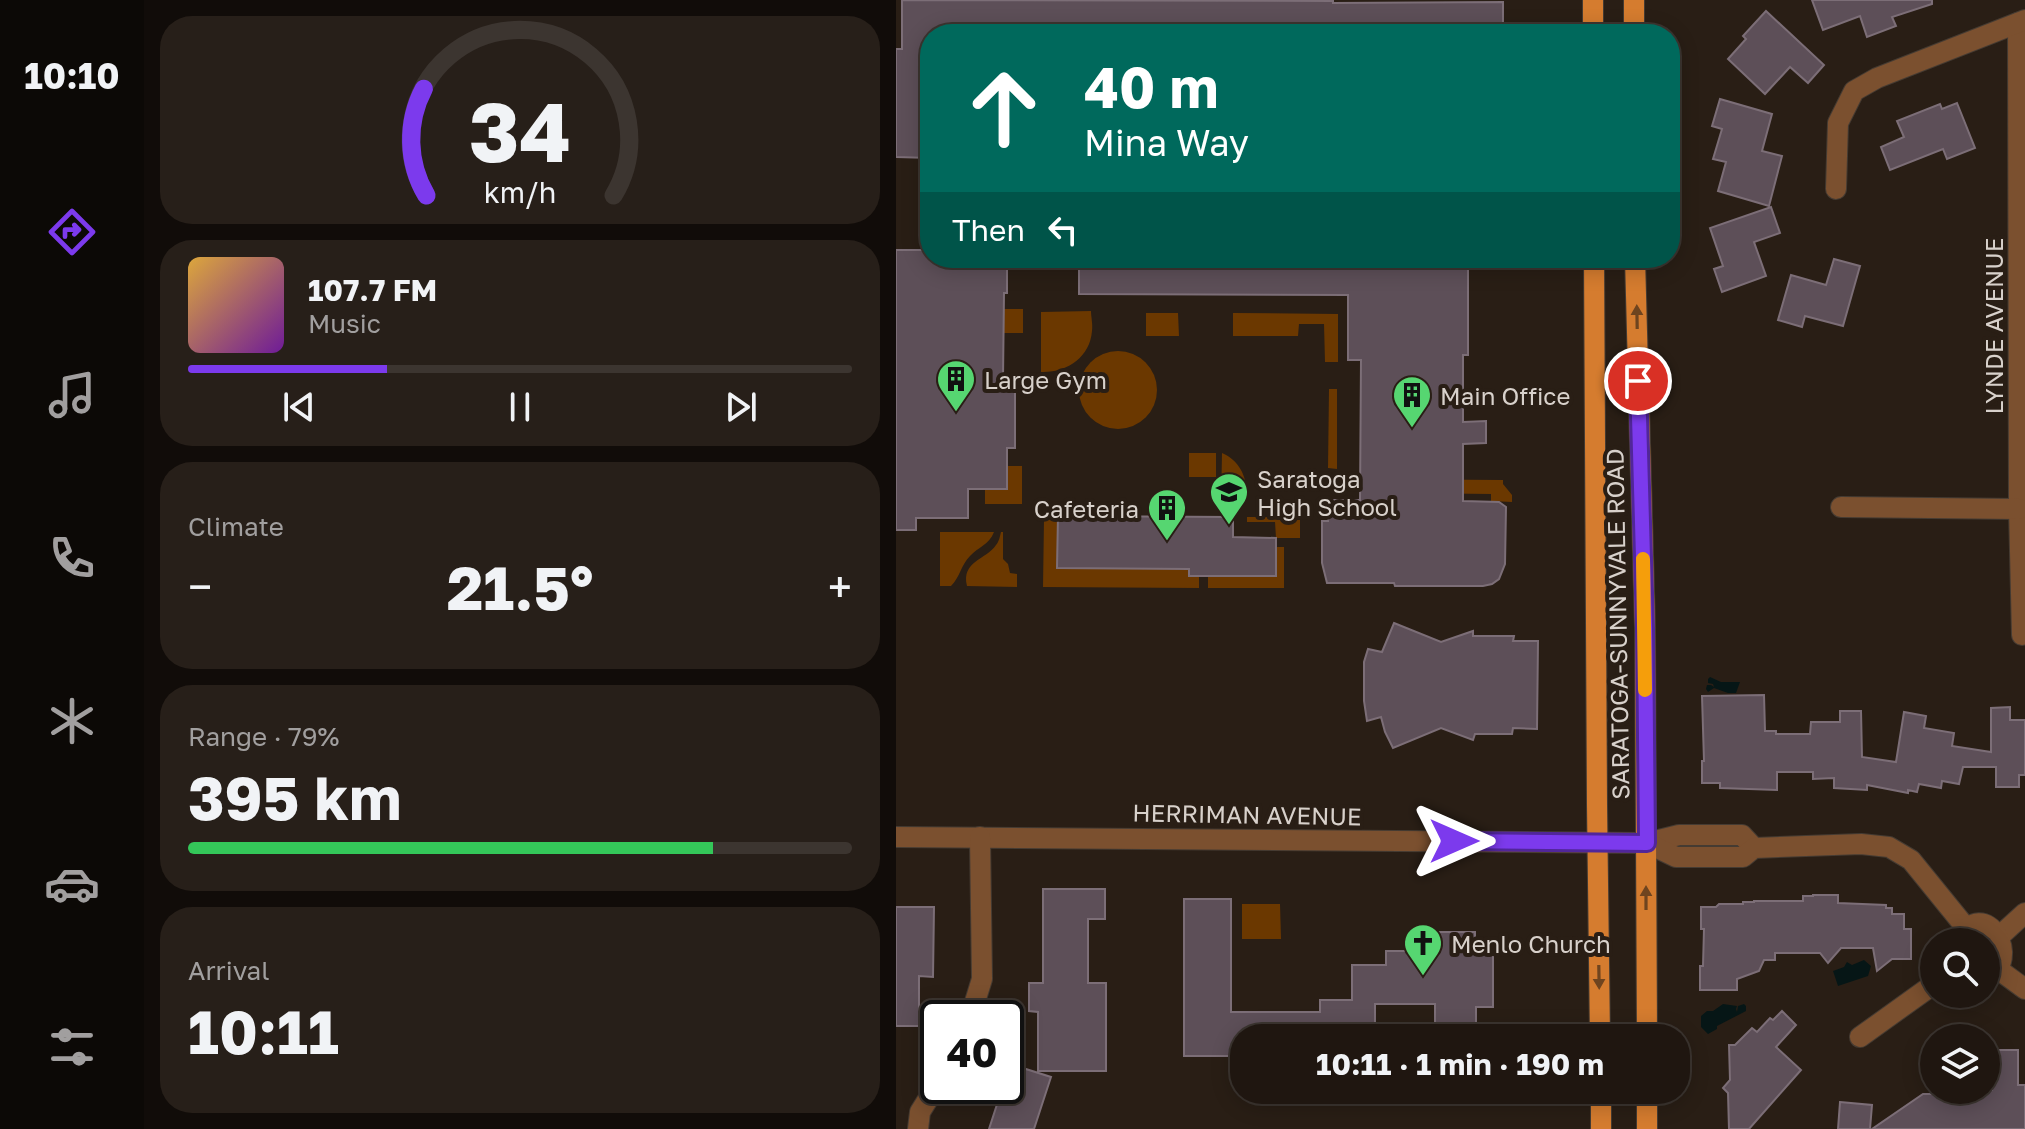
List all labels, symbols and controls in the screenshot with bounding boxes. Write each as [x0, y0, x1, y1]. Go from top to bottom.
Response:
text: 40 m [1084, 53, 1218, 120]
text: 10:10 [24, 54, 120, 97]
icon: ahead [952, 56, 1056, 160]
text: 34 [469, 80, 571, 180]
text: Mina Way [1084, 121, 1249, 164]
text: km/h [484, 175, 556, 209]
icon: directions [44, 204, 100, 260]
icon: left [1041, 208, 1085, 252]
text: Then [952, 212, 1025, 248]
street label: LYNDE AVENUE [1979, 238, 2008, 414]
text: 107.7 FM [308, 272, 437, 308]
one-way arrow [1630, 304, 1643, 329]
text: Music [308, 308, 381, 339]
pin [1604, 347, 1672, 415]
building icon: Large Gym [935, 358, 977, 413]
icon: arrive [1616, 359, 1660, 403]
place label: Large Gym [984, 365, 1107, 394]
icon: music [44, 367, 100, 423]
building icon: Main Office [1391, 374, 1433, 429]
place label: Main Office [1440, 381, 1570, 410]
icon: previous [277, 385, 321, 429]
icon: pause [498, 385, 542, 429]
icon: next [719, 385, 763, 429]
street label: SARATOGA-SUNNYVALE ROAD [1599, 448, 1635, 800]
place label: Saratoga High School [1257, 464, 1397, 521]
school or university icon: Saratoga High School [1208, 471, 1250, 526]
building icon: Cafeteria [1146, 487, 1188, 542]
place label: Cafeteria [1034, 494, 1139, 523]
text: Climate [188, 511, 284, 542]
icon: phone [44, 530, 100, 586]
text: 21.5° [447, 551, 593, 623]
text: − [188, 560, 212, 613]
text: + [828, 560, 852, 613]
icon: climate [44, 693, 100, 749]
text: Range · 79% [188, 721, 339, 752]
text: 395 km [188, 761, 402, 833]
street label: HERRIMAN AVENUE [1132, 798, 1362, 830]
position arrow [1412, 799, 1496, 883]
icon: car [44, 856, 100, 912]
one-way arrow [1640, 885, 1652, 910]
church icon: Menlo Church [1402, 922, 1444, 977]
map controls [1920, 928, 2000, 1104]
button: search [1920, 928, 2000, 1008]
place label: Menlo Church [1451, 929, 1611, 958]
text: Arrival [188, 955, 269, 986]
one-way arrow [1593, 965, 1606, 990]
text: 10:11 [188, 995, 339, 1067]
speed limit sign: 40 [920, 1000, 1024, 1104]
icon: filters [44, 1019, 100, 1075]
button: layers [1920, 1024, 2000, 1104]
text: 10:11 · 1 min · 190 m [1316, 1046, 1604, 1082]

